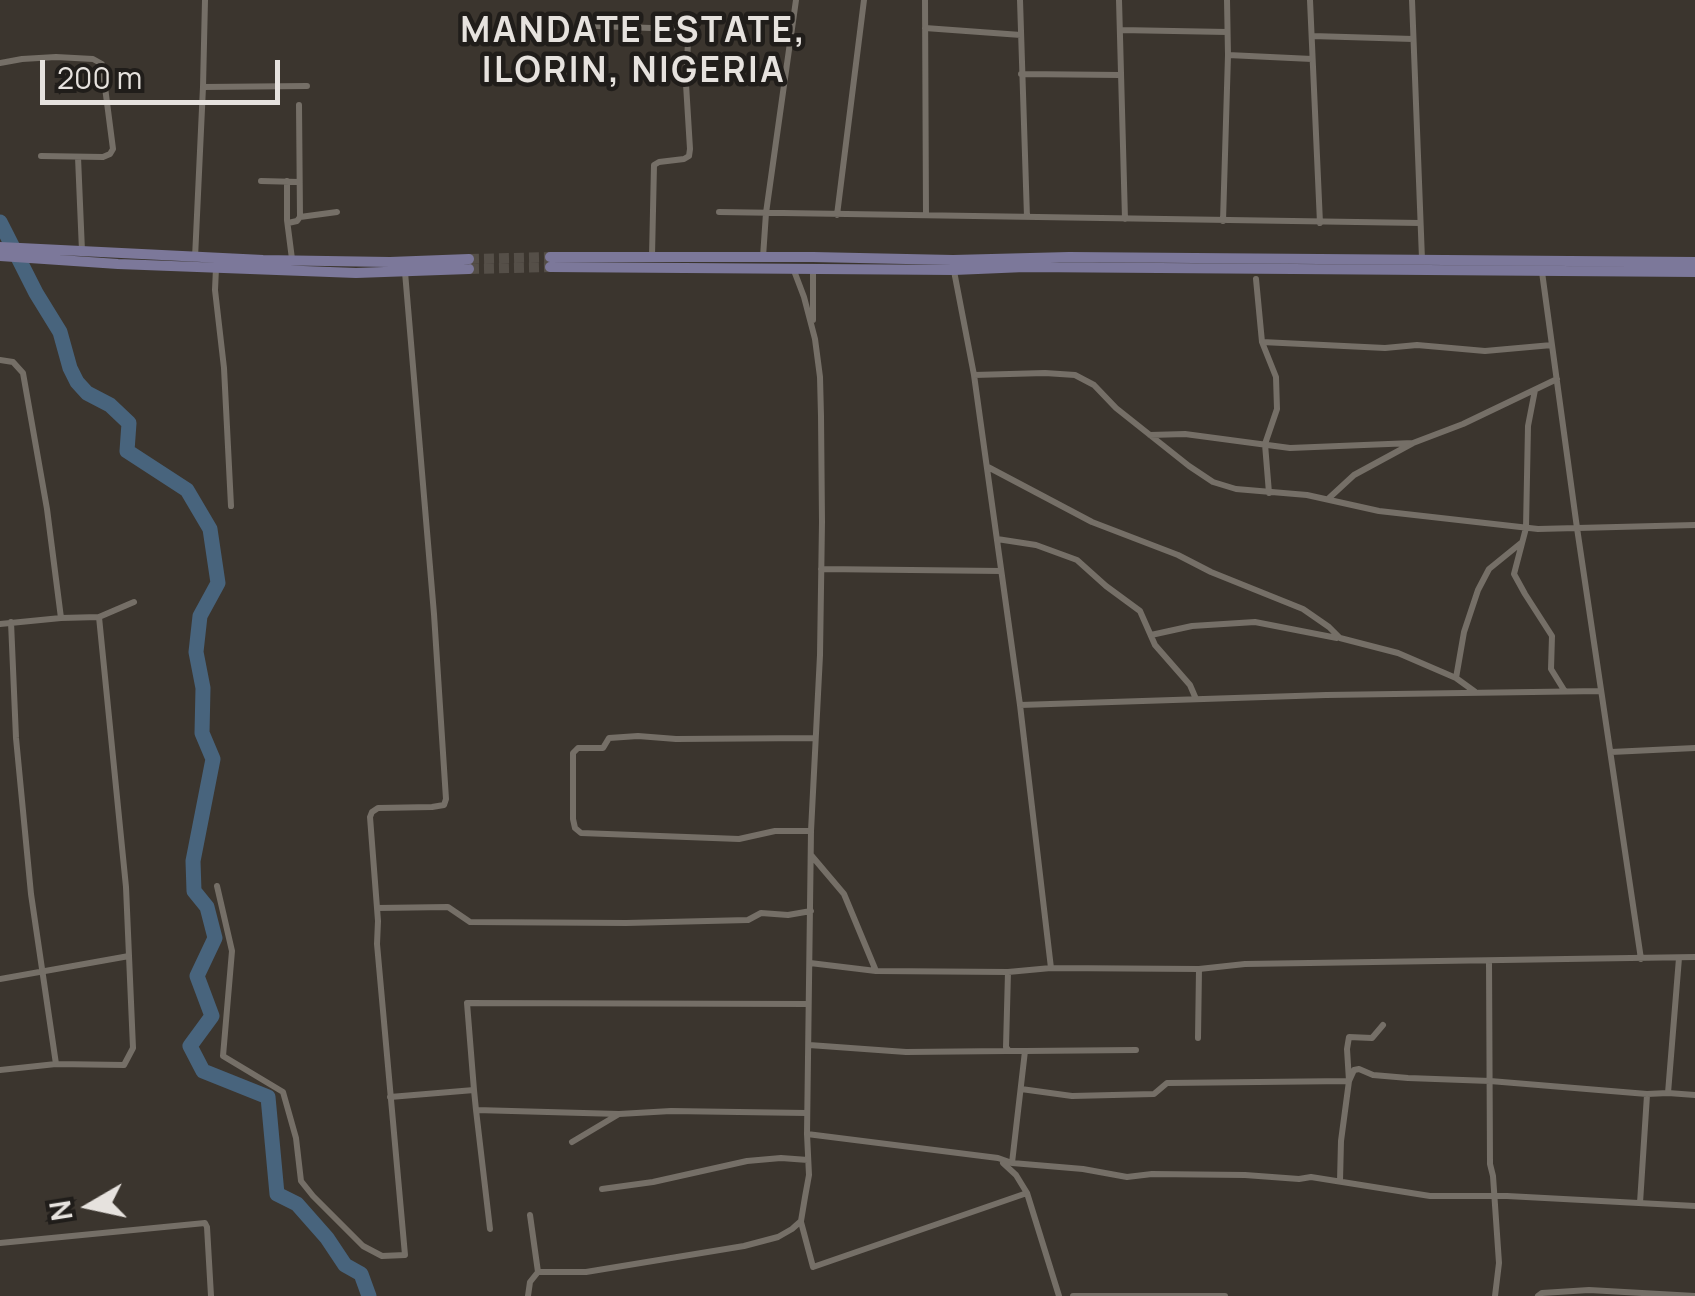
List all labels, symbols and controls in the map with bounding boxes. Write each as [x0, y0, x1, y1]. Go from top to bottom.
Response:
district label: MANDATE ESTATE, ILORIN, NIGERIA [460, 11, 808, 93]
scale bar [45, 40, 285, 102]
text: 200 m [57, 57, 142, 98]
north arrow [40, 1156, 140, 1256]
text: N [40, 1198, 81, 1224]

